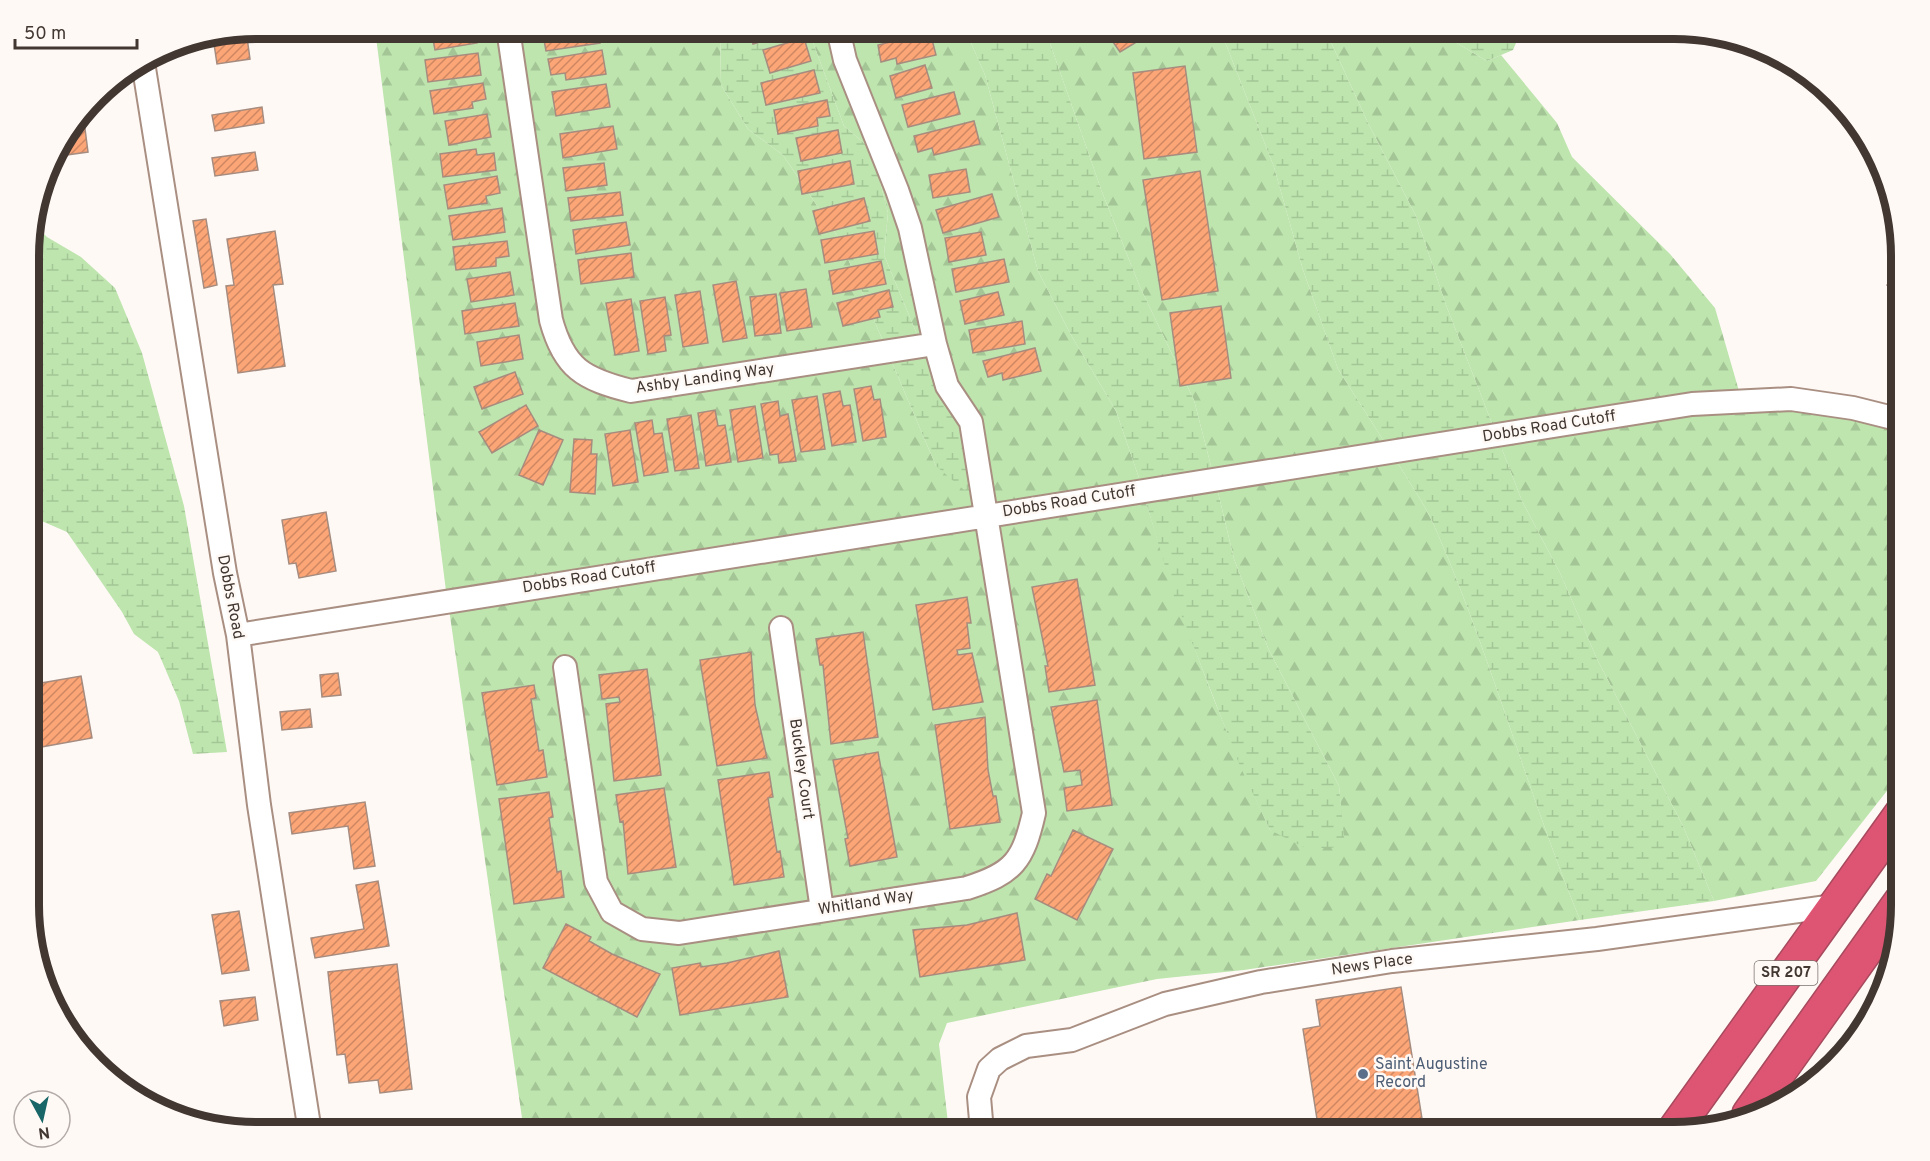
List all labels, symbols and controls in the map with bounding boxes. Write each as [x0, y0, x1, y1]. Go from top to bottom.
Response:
scale bar [15, 12, 136, 50]
text: 50 m [24, 23, 66, 46]
street label: Ashby Landing Way [634, 359, 776, 399]
street label: Dobbs Road Cutoff [1481, 407, 1617, 447]
street label: Dobbs Road Cutoff [1001, 482, 1137, 522]
street label: Dobbs Road [212, 553, 248, 641]
street label: Dobbs Road Cutoff [521, 558, 657, 598]
street label: Buckley Court [784, 717, 818, 821]
street label: Whitland Way [817, 886, 915, 920]
street label: News Place [1330, 949, 1414, 981]
road number: SR 207 [1754, 961, 1818, 985]
place label: Saint Augustine Record [1375, 1055, 1488, 1093]
marker: Saint Augustine Record [1356, 1067, 1370, 1081]
north arrow [12, 1089, 72, 1149]
text: N [37, 1121, 51, 1143]

